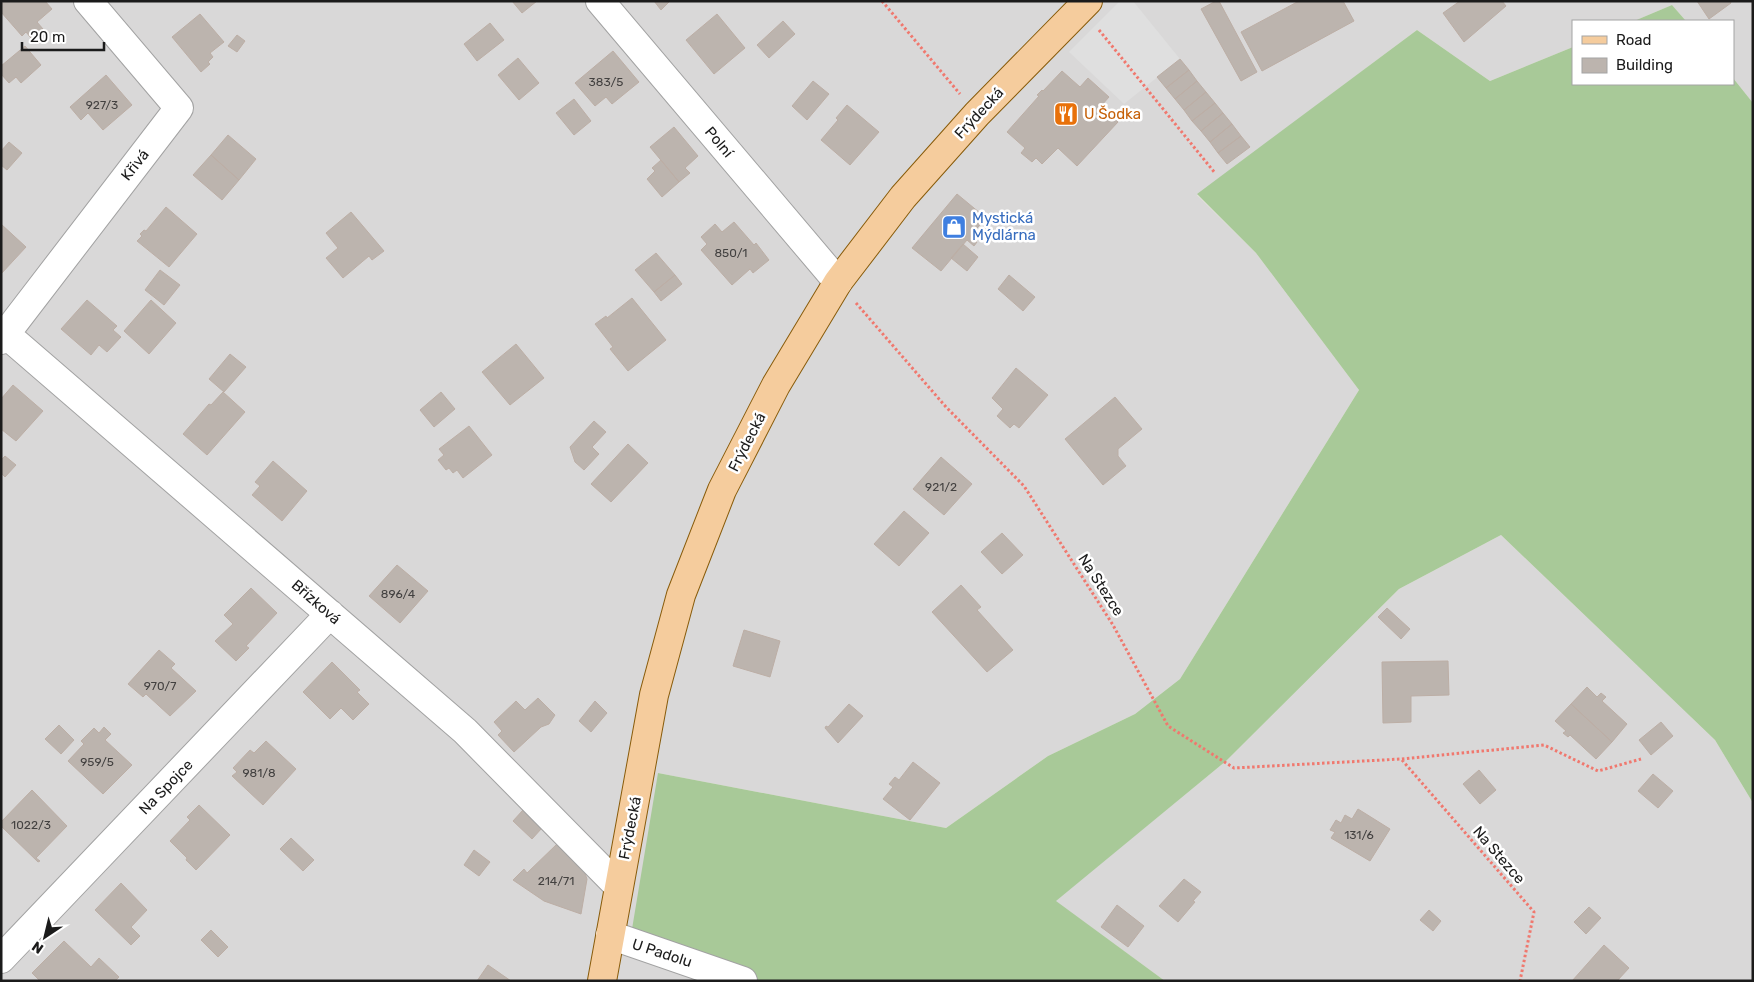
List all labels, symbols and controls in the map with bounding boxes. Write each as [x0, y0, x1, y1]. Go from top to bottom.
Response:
scale bar [22, 20, 105, 52]
legend [1572, 20, 1734, 85]
text: 20 m [30, 28, 65, 46]
text: Road [1616, 31, 1652, 49]
text: Building [1616, 56, 1673, 74]
house number: 383/5 [589, 75, 623, 89]
street label: Frýdecká [951, 84, 1007, 142]
house number: 927/3 [86, 98, 118, 112]
restaurant icon: U Šodka [1053, 101, 1079, 127]
place label: U Šodka [1084, 105, 1141, 123]
street label: Polní [701, 123, 738, 162]
street label: Křivá [117, 146, 153, 184]
place label: Mystická Mýdlárna [972, 209, 1036, 244]
shop icon: Mystická Mýdlárna [941, 214, 967, 240]
house number: 850/1 [714, 246, 748, 260]
street label: Frýdecká [725, 410, 769, 474]
house number: 921/2 [925, 480, 957, 494]
street label: Na Stezce [1074, 551, 1128, 619]
street label: Břízková [288, 576, 344, 628]
house number: 896/4 [381, 587, 416, 601]
house number: 970/7 [144, 679, 176, 693]
house number: 959/5 [80, 755, 114, 769]
street label: Na Spojce [135, 756, 197, 818]
house number: 981/8 [242, 766, 276, 780]
street label: Frýdecká [615, 795, 645, 861]
house number: 1022/3 [11, 818, 51, 832]
street label: Na Stezce [1469, 823, 1529, 887]
house number: 131/6 [1344, 828, 1374, 842]
house number: 214/71 [538, 874, 574, 888]
north arrow [20, 912, 70, 962]
street label: U Padolu [630, 935, 694, 971]
text: N [29, 937, 47, 957]

